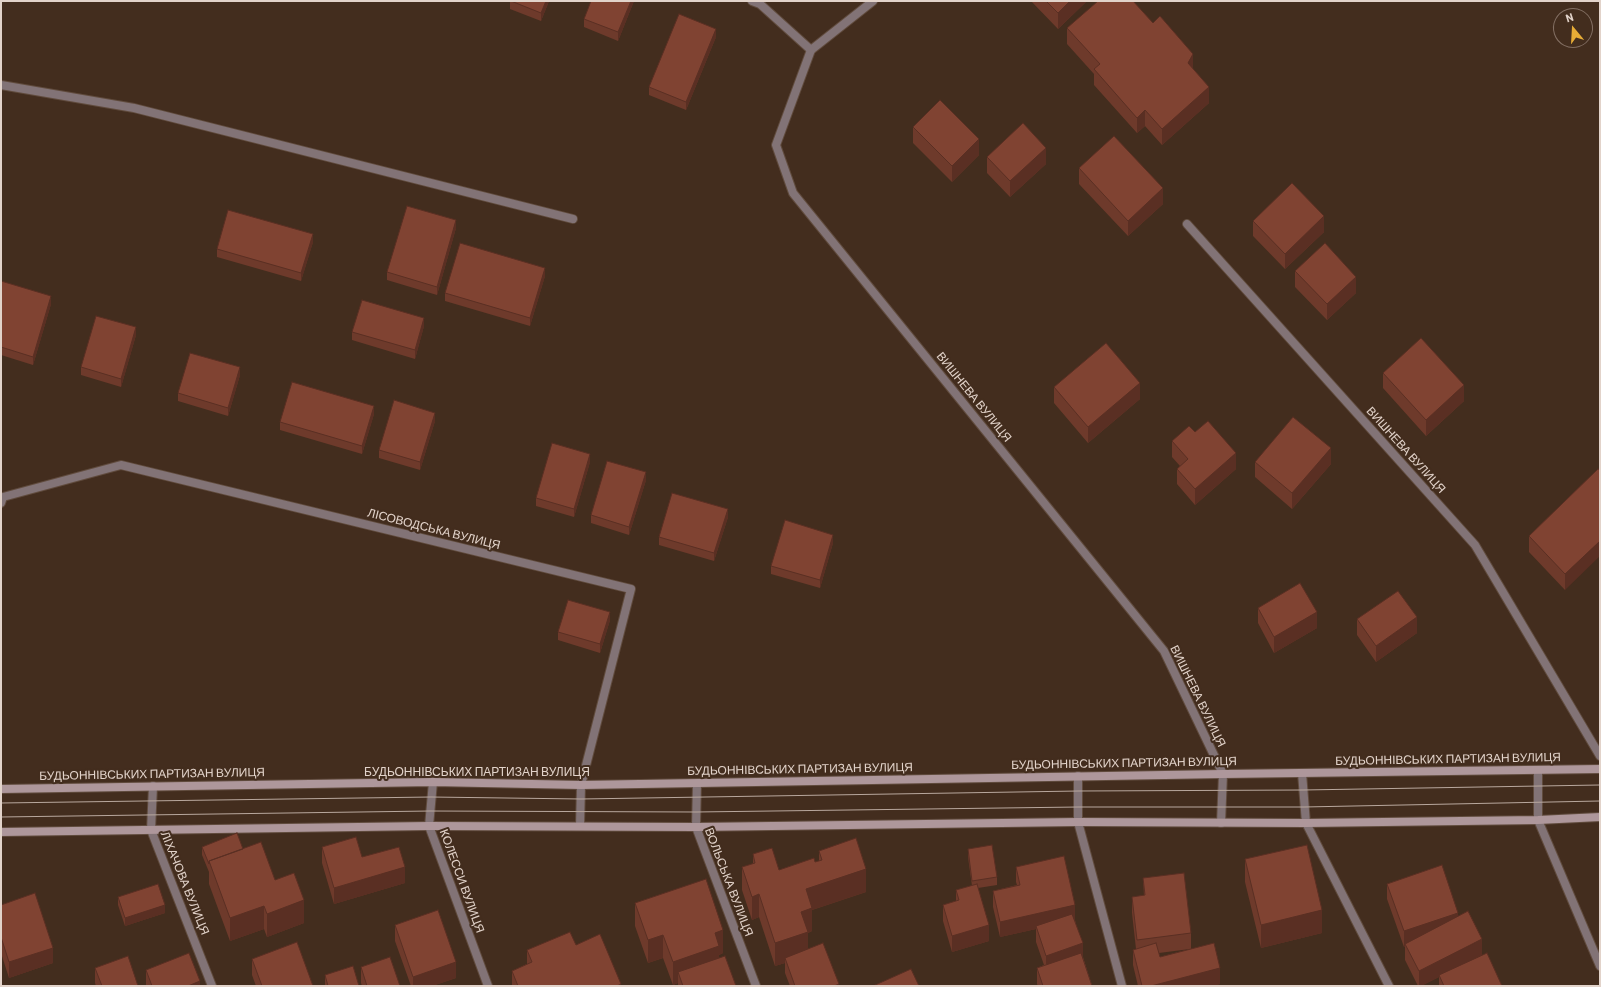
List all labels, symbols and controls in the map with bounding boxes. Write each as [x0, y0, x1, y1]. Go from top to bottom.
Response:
north arrow [1553, 8, 1593, 48]
text: N [1564, 10, 1575, 24]
street label: ВИШНЕВА ВУЛИЦЯ [933, 349, 1015, 445]
street label: ВИШНЕВА ВУЛИЦЯ [1363, 404, 1449, 496]
street label: ЛІСОВОДСЬКА ВУЛИЦЯ [366, 505, 502, 553]
street label: ВИШНЕВА ВУЛИЦЯ [1167, 643, 1229, 749]
street label: БУДЬОННІВСЬКИХ ПАРТИЗАН ВУЛИЦЯ [1335, 750, 1561, 768]
street label: БУДЬОННІВСЬКИХ ПАРТИЗАН ВУЛИЦЯ [1011, 754, 1237, 772]
street label: БУДЬОННІВСЬКИХ ПАРТИЗАН ВУЛИЦЯ [687, 760, 913, 778]
street label: БУДЬОННІВСЬКИХ ПАРТИЗАН ВУЛИЦЯ [39, 765, 265, 783]
street label: БУДЬОННІВСЬКИХ ПАРТИЗАН ВУЛИЦЯ [364, 765, 590, 779]
street label: ВОЛЬСЬКА ВУЛИЦЯ [702, 826, 756, 938]
street label: КОЛЕССИ ВУЛИЦЯ [437, 827, 487, 935]
street label: ЛІХАЧОВА ВУЛИЦЯ [158, 829, 212, 937]

